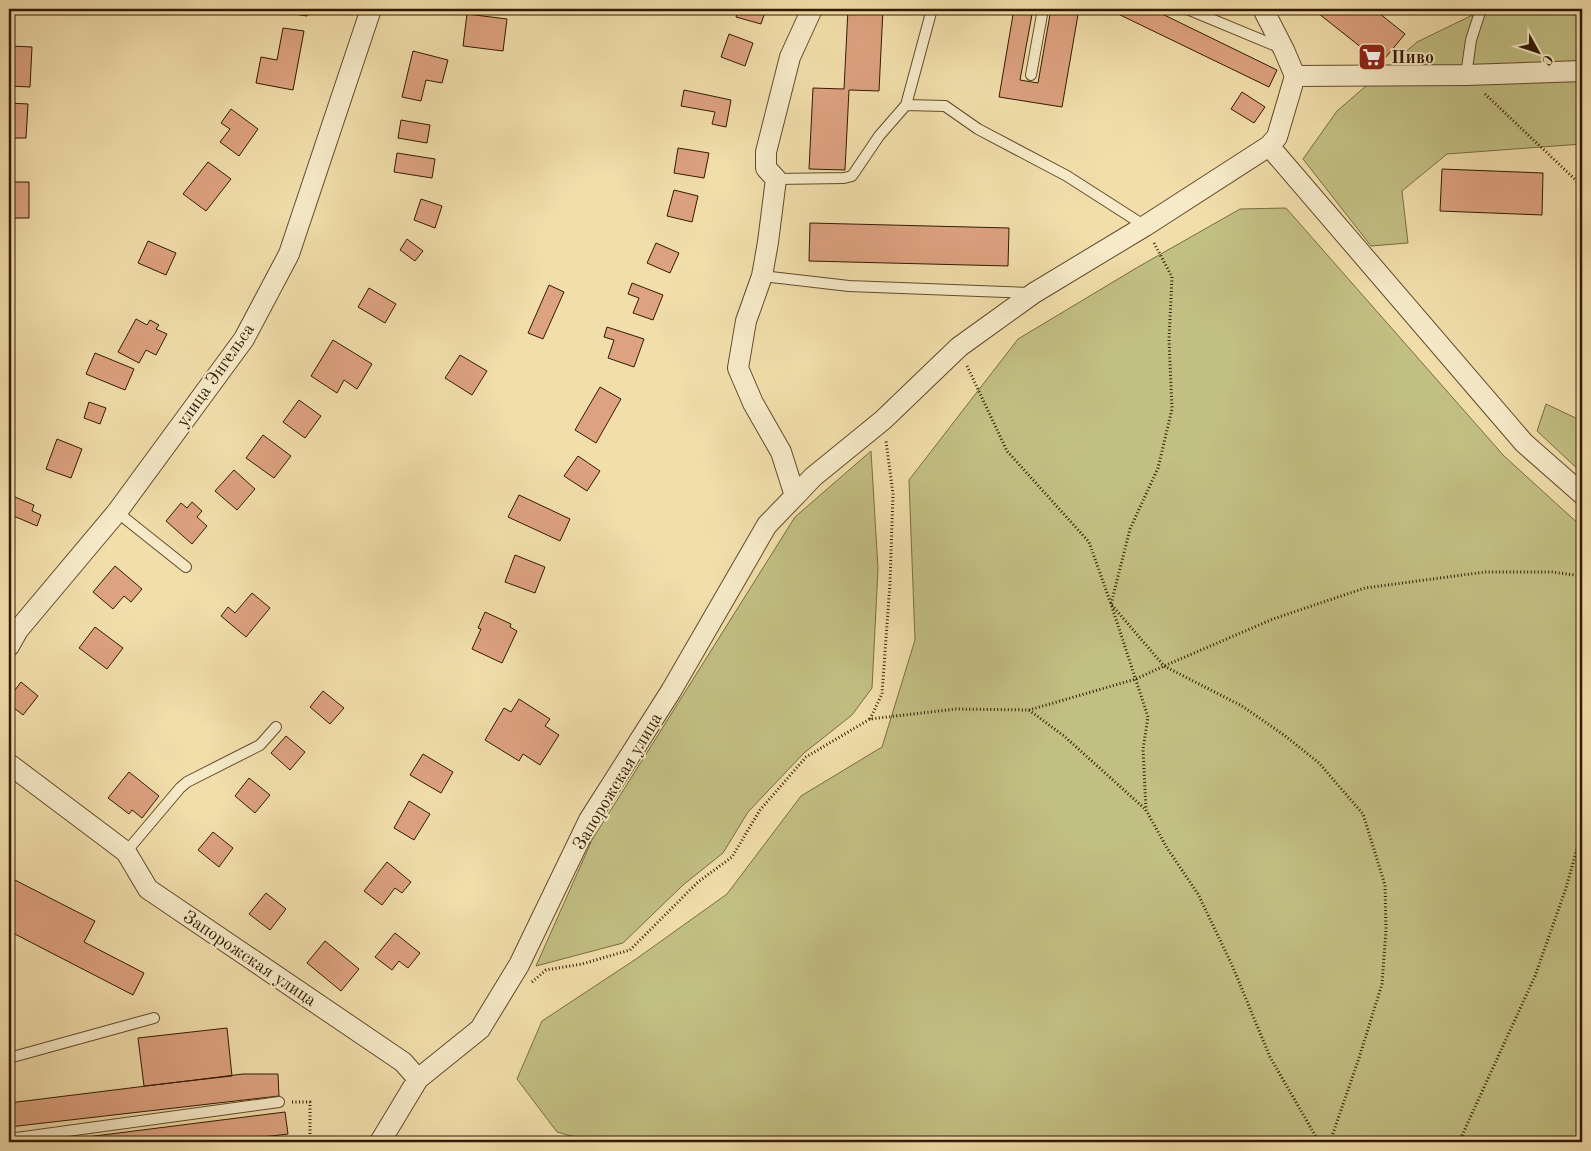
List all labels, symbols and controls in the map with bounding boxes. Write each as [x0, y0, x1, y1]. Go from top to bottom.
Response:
north arrow [1514, 28, 1564, 78]
supermarket icon: Пиво [1357, 42, 1387, 72]
place label: Пиво [1391, 49, 1434, 67]
text: С [1539, 52, 1556, 68]
street label: улица Энгельса [173, 320, 258, 431]
street label: Запорожская улица [570, 710, 666, 853]
street label: Запорожская улица [180, 908, 319, 1010]

